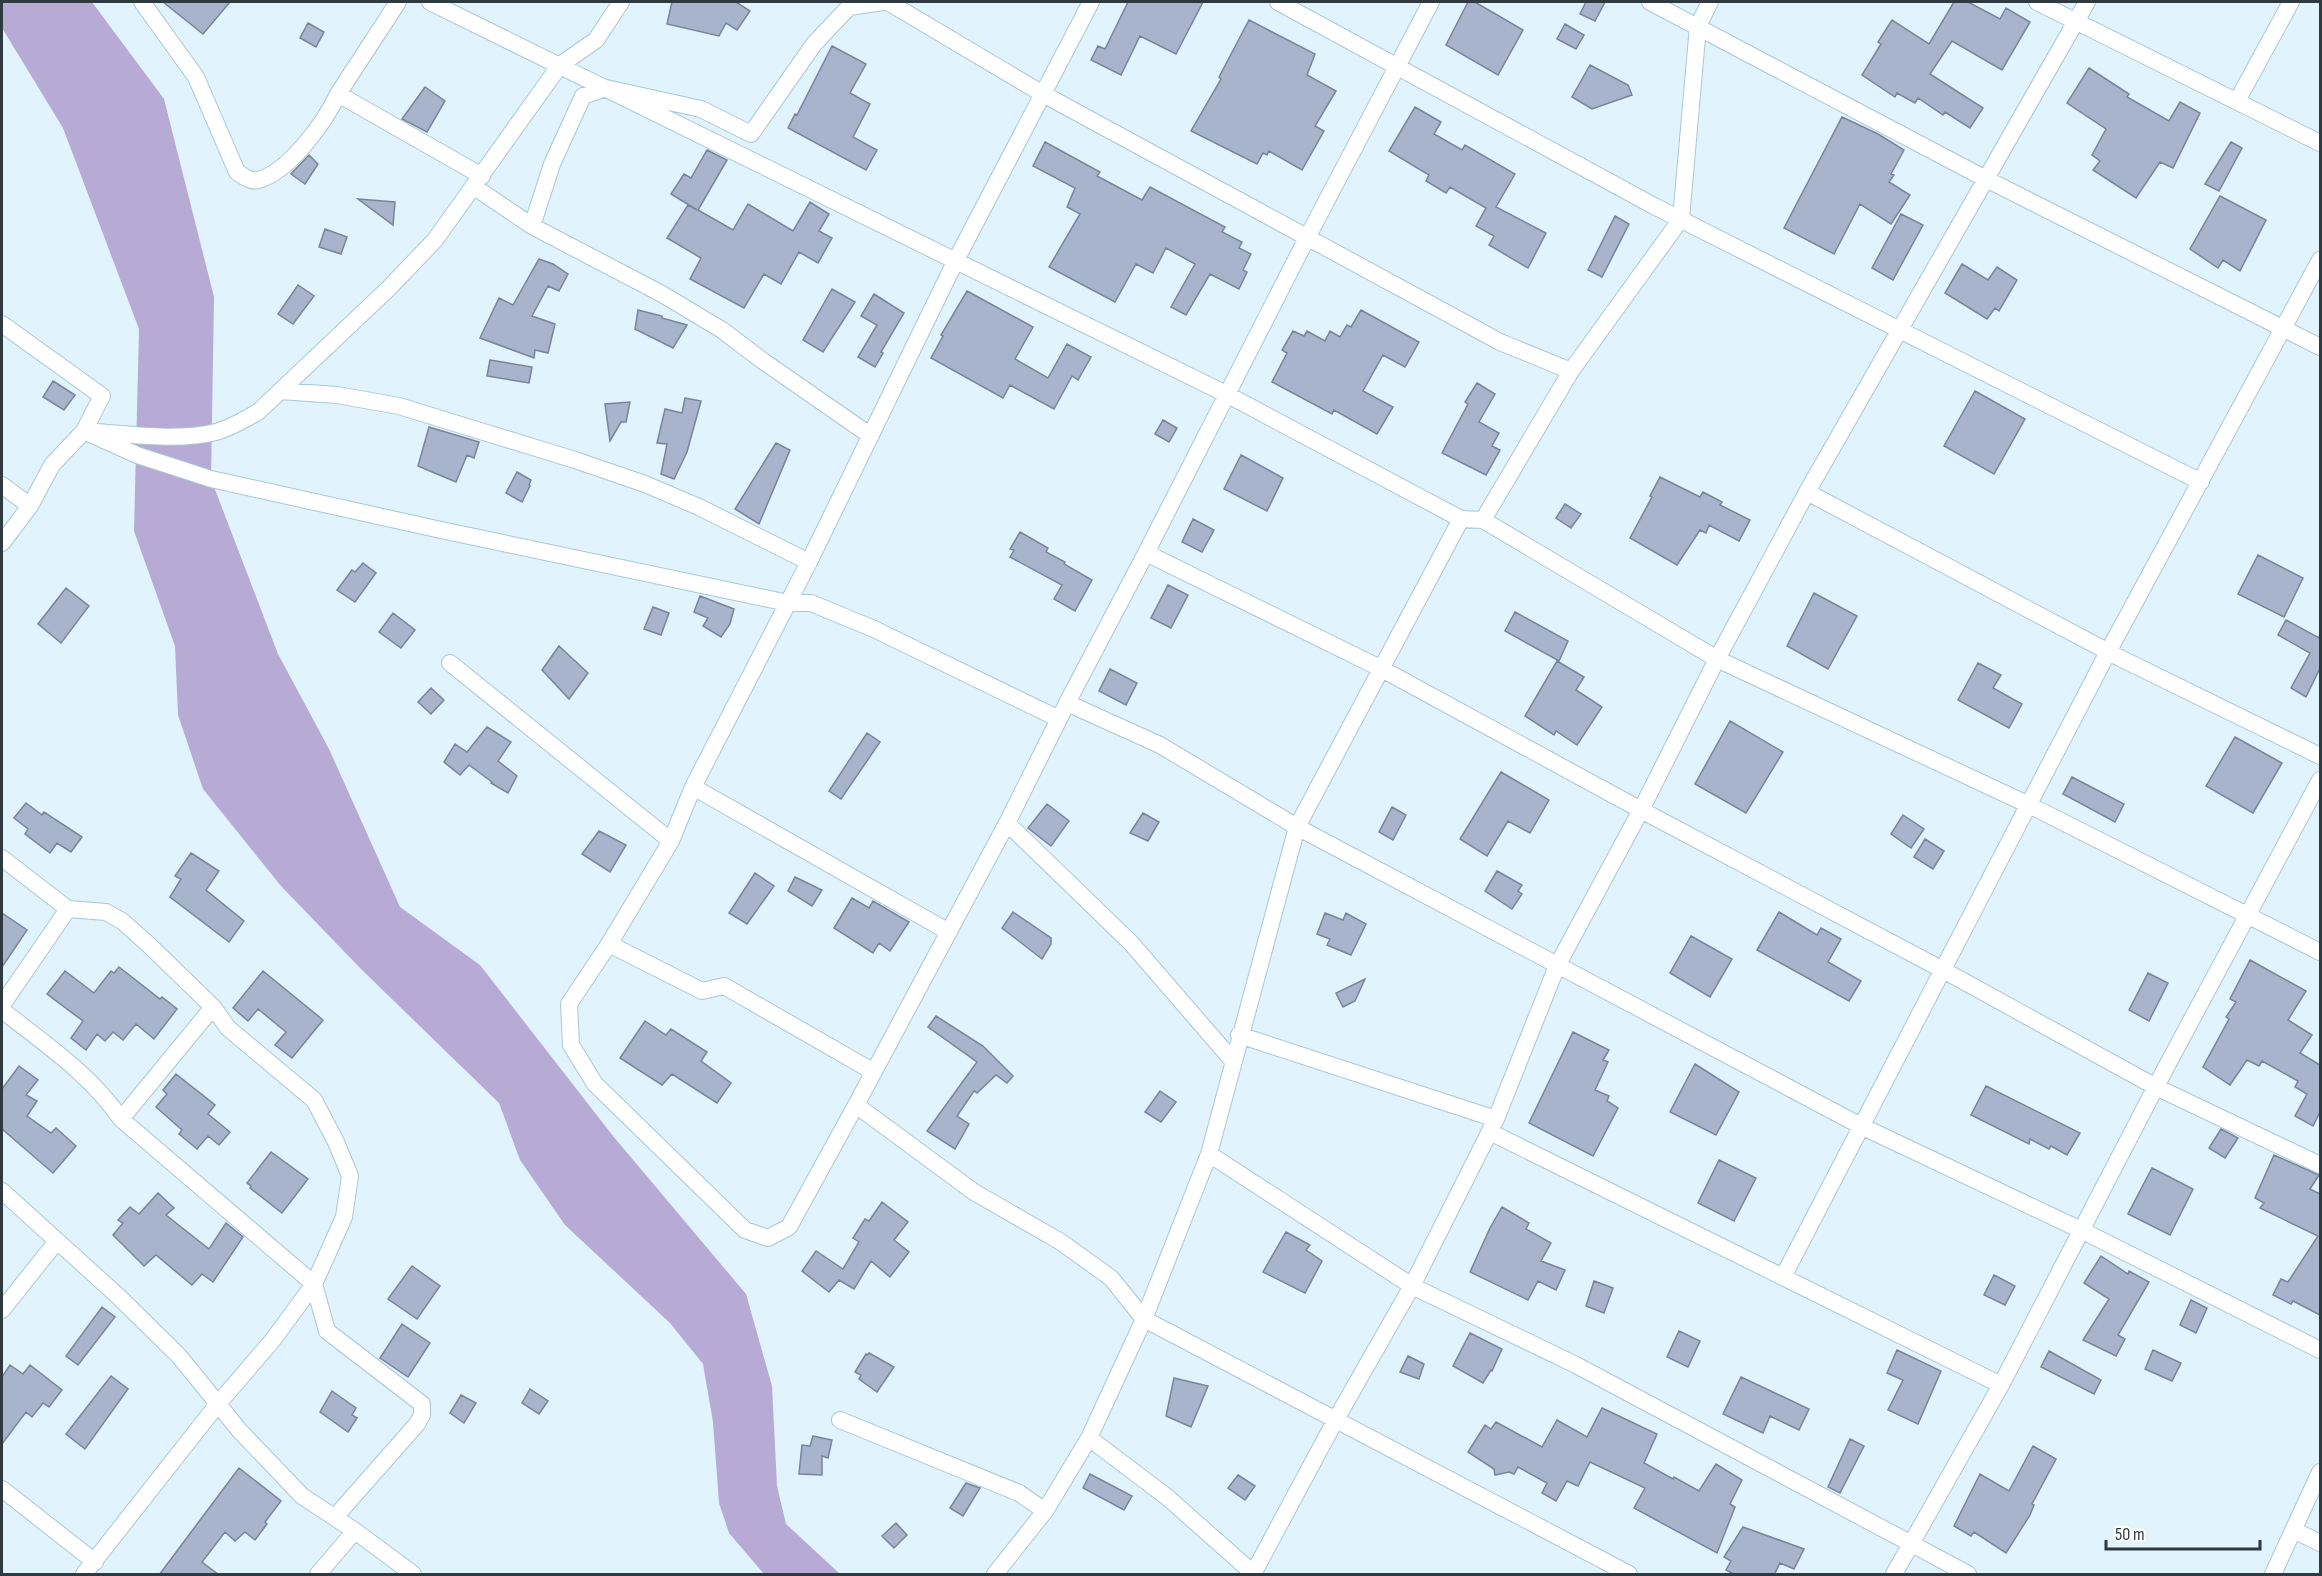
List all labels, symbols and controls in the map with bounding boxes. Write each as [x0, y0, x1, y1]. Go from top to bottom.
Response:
scale bar [2106, 1513, 2260, 1551]
text: 50 m [2115, 1524, 2145, 1545]

